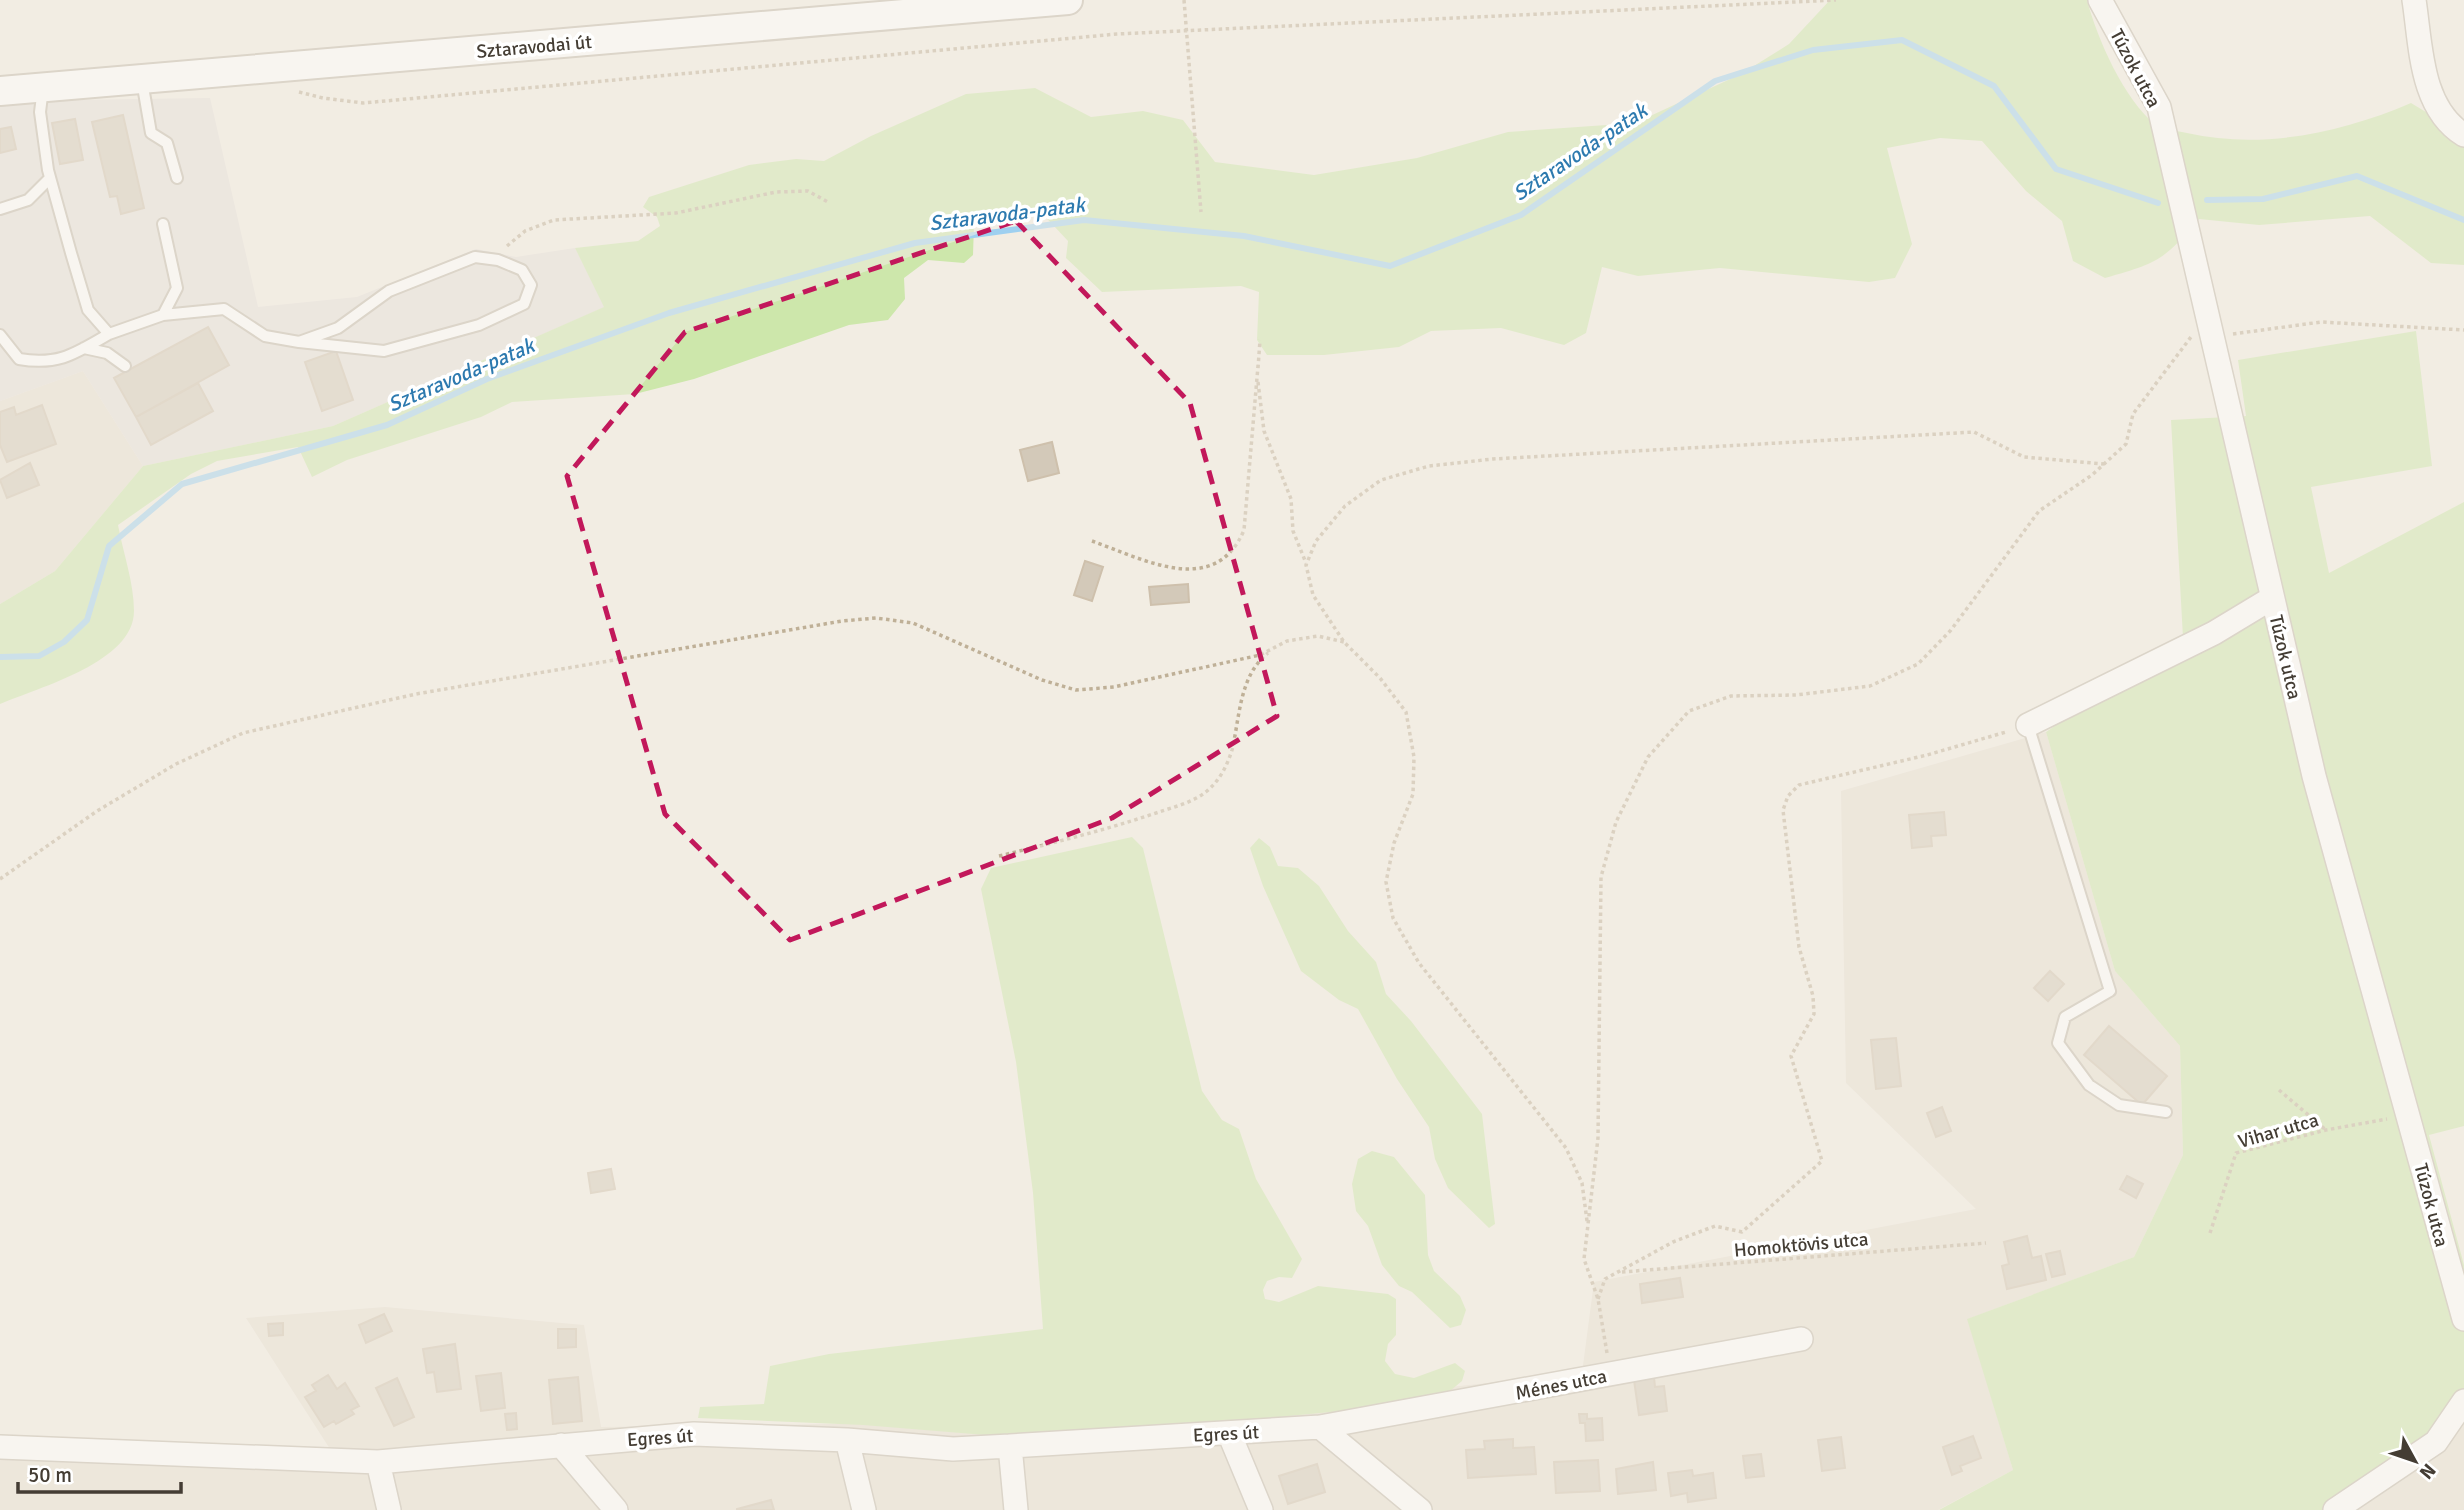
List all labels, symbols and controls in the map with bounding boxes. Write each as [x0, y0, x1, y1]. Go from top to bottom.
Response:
street label: Túzok utca [2104, 25, 2166, 112]
street label: Sztaravodai út [475, 30, 593, 64]
water label: Sztaravoda-patak [1508, 96, 1654, 206]
water label: Sztaravoda-patak [928, 191, 1089, 236]
water label: Sztaravoda-patak [384, 332, 540, 417]
street label: Túzok utca [2264, 613, 2306, 702]
street label: Vihar utca [2235, 1108, 2321, 1154]
street label: Túzok utca [2408, 1161, 2454, 1250]
street label: Homoktövis utca [1733, 1227, 1869, 1263]
street label: Ménes utca [1513, 1364, 1609, 1406]
street label: Egres út [1192, 1420, 1260, 1448]
street label: Egres út [626, 1424, 694, 1452]
north arrow [2380, 1426, 2450, 1496]
scale bar [18, 1450, 180, 1494]
text: N [2414, 1459, 2441, 1484]
text: 50 m [28, 1462, 72, 1488]

